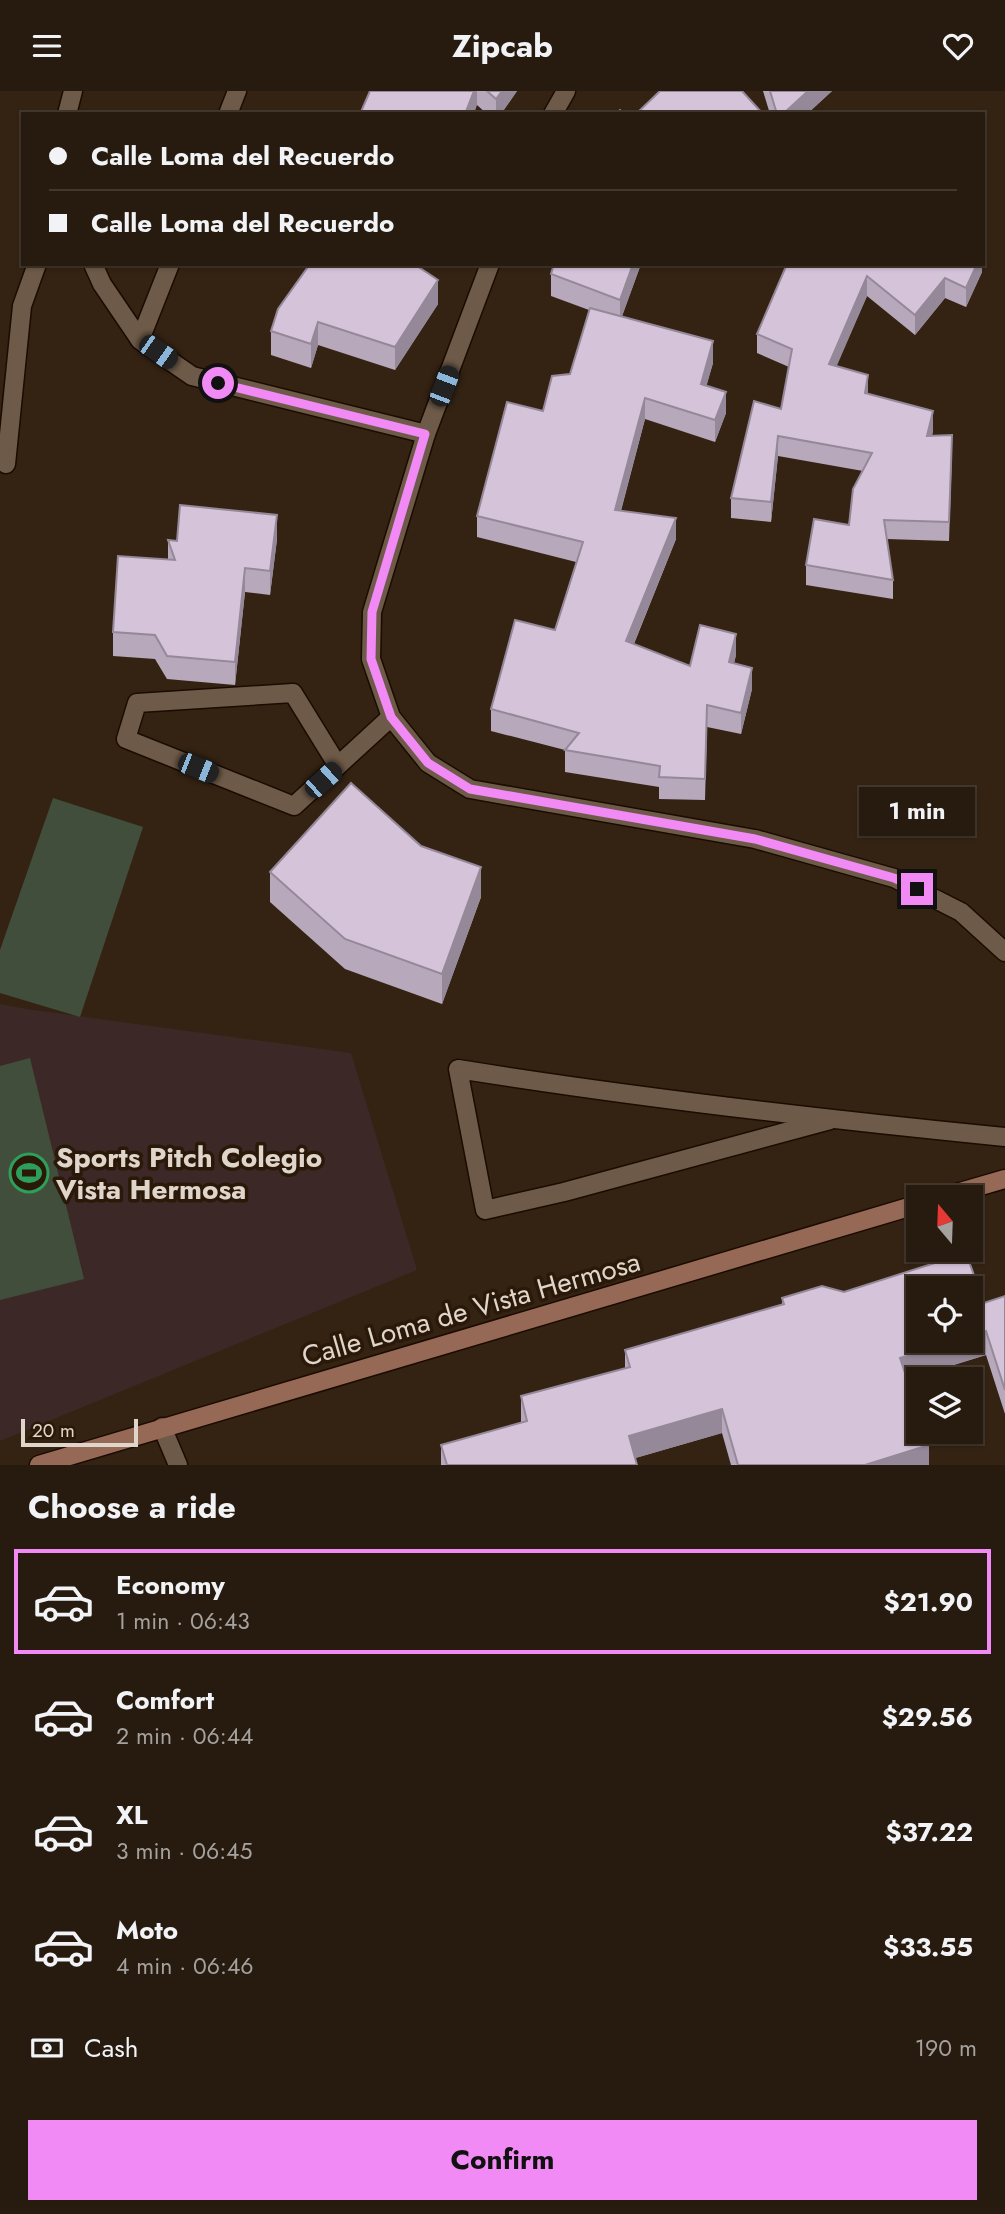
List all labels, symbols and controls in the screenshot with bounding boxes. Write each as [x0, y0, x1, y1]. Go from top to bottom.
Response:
text: Zipcab [452, 23, 553, 69]
icon: menu [28, 27, 66, 65]
icon: heart [939, 27, 977, 65]
text: Calle Loma del Recuerdo [91, 137, 394, 175]
text: Calle Loma del Recuerdo [91, 204, 394, 242]
car [135, 331, 182, 373]
car [427, 363, 462, 409]
route start [202, 367, 234, 399]
car [175, 750, 222, 786]
car [301, 758, 346, 802]
callout: 1 min [859, 787, 975, 837]
text: 1 min [888, 794, 946, 828]
route end [901, 873, 933, 905]
place label: Sports Pitch Colegio Vista Hermosa [55, 1137, 322, 1210]
sports icon: Sports Pitch Colegio Vista Hermosa [8, 1152, 50, 1194]
north arrow [906, 1185, 984, 1262]
map controls [906, 1185, 983, 1444]
street label: Calle Loma de Vista Hermosa [297, 1241, 645, 1377]
button: locate [906, 1276, 983, 1353]
button: layers [906, 1367, 983, 1444]
scale bar [21, 1416, 138, 1448]
text: 20 m [32, 1417, 75, 1444]
text: Choose a ride [28, 1484, 236, 1530]
text: Economy [116, 1566, 225, 1604]
icon: car [32, 1570, 95, 1633]
text: $21.90 [884, 1583, 973, 1621]
text: 1 min · 06:43 [116, 1604, 250, 1638]
text: Comfort [116, 1681, 214, 1719]
icon: car [32, 1685, 95, 1748]
text: $29.56 [882, 1698, 973, 1736]
text: 2 min · 06:44 [116, 1719, 253, 1753]
text: XL [116, 1796, 148, 1834]
icon: car [32, 1800, 95, 1863]
text: $37.22 [886, 1813, 973, 1851]
text: 3 min · 06:45 [116, 1834, 252, 1868]
text: Moto [116, 1911, 178, 1949]
icon: car [32, 1915, 95, 1978]
text: $33.55 [883, 1928, 973, 1966]
text: 4 min · 06:46 [116, 1949, 254, 1983]
icon: cash [28, 2029, 66, 2067]
text: Cash [84, 2029, 138, 2067]
text: 190 m [915, 2031, 977, 2065]
button: Confirm [28, 2120, 977, 2200]

